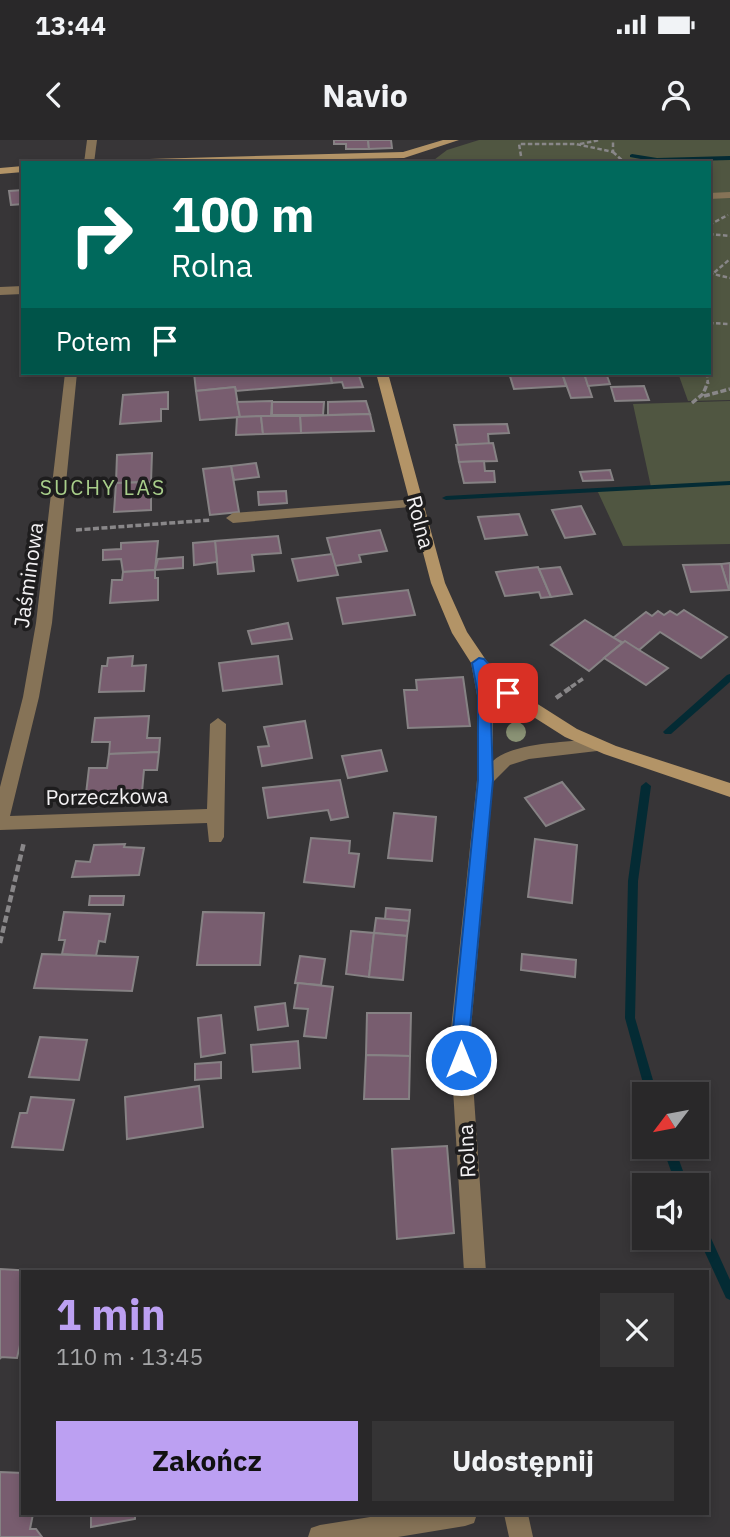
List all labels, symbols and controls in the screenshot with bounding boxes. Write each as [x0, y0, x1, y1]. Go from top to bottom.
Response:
text: 13:44 [35, 8, 106, 42]
text: Navio [322, 74, 408, 116]
icon: back [35, 76, 73, 114]
icon: person [657, 76, 695, 114]
text: 100 m [171, 182, 315, 245]
icon: right [56, 189, 147, 280]
text: Rolna [171, 244, 253, 286]
icon: arrive [146, 322, 184, 360]
text: Potem [56, 324, 132, 358]
district label: SUCHY LAS [40, 473, 166, 501]
street label: Rolna [401, 492, 441, 552]
street label: Jaśminowa [7, 520, 49, 630]
pin [478, 663, 538, 723]
icon: arrive [489, 674, 527, 712]
street label: Porzeczkowa [45, 781, 169, 811]
position arrow [424, 1023, 498, 1097]
north arrow [632, 1082, 709, 1158]
map controls [632, 1082, 709, 1250]
street label: Rolna [451, 1123, 481, 1179]
button: sound [632, 1173, 709, 1250]
text: 1 min [56, 1287, 166, 1342]
button: close [600, 1293, 674, 1367]
text: 110 m · 13:45 [56, 1341, 203, 1371]
button: Zakończ [56, 1421, 358, 1501]
button: Udostępnij [372, 1421, 674, 1501]

